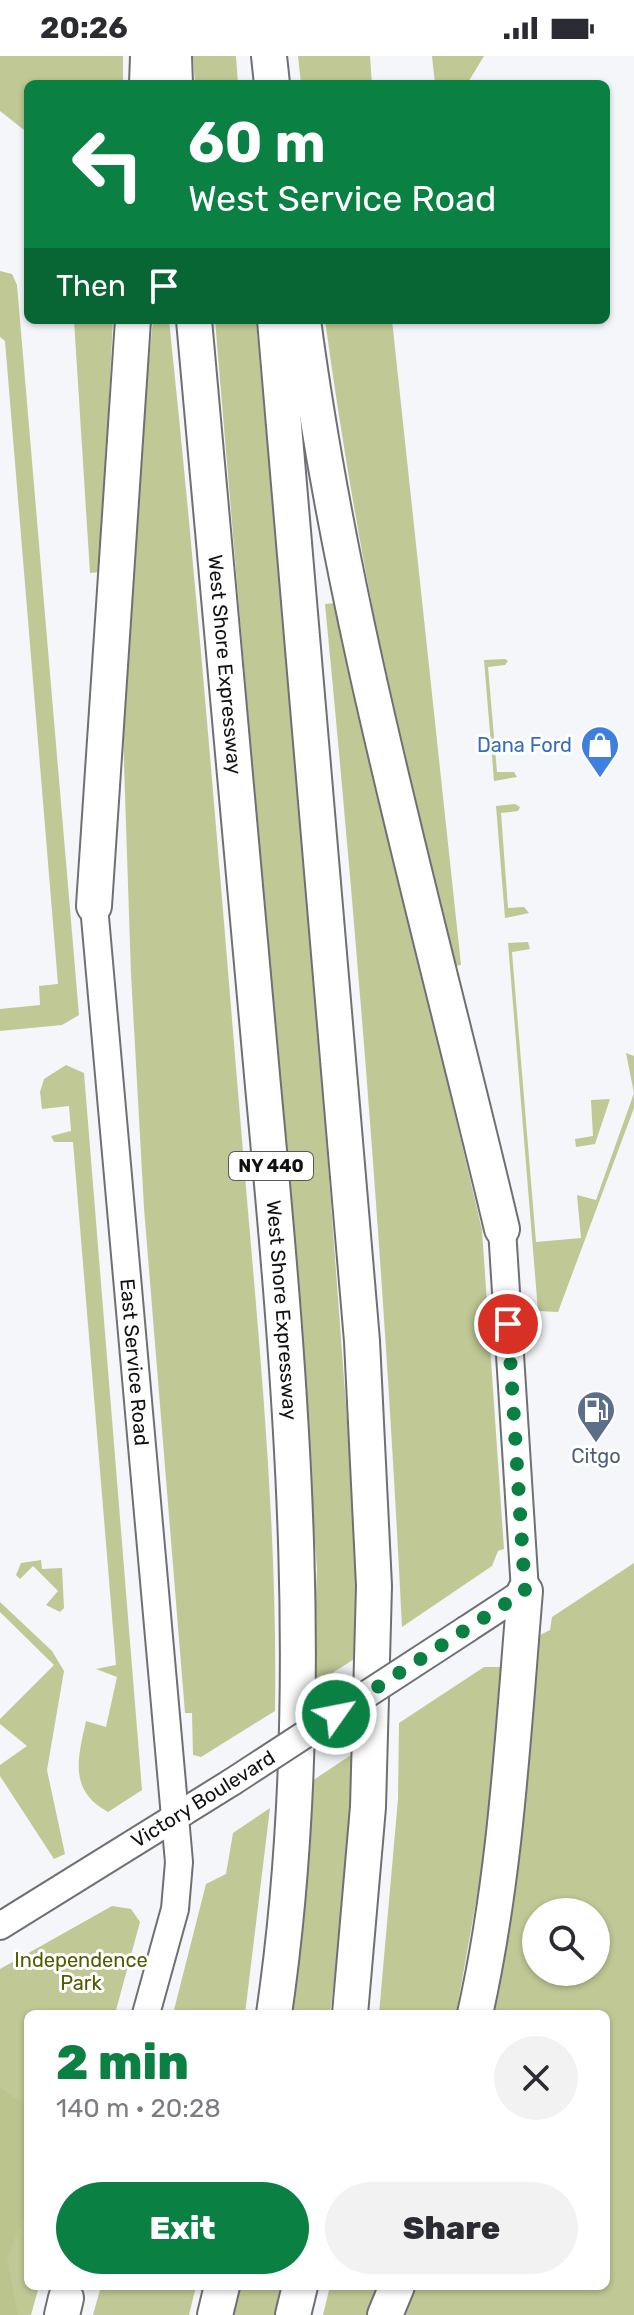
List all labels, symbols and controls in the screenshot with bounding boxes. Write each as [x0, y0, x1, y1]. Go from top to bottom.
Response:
text: 20:26 [40, 10, 128, 46]
text: 60 m [188, 110, 326, 176]
icon: left [56, 112, 160, 216]
text: West Service Road [188, 177, 497, 220]
icon: arrive [142, 264, 186, 308]
text: Then [56, 268, 126, 304]
street label: West Shore Expressway [203, 554, 247, 775]
shop icon: Dana Ford [579, 724, 621, 779]
place label: Dana Ford [477, 733, 572, 757]
road number: NY 440 [229, 1152, 313, 1180]
street label: West Shore Expressway [262, 1199, 302, 1421]
street label: East Service Road [115, 1278, 154, 1447]
pin [474, 1290, 542, 1358]
icon: arrive [486, 1302, 530, 1346]
fuel station icon: Citgo [575, 1389, 617, 1444]
place label: Citgo [571, 1444, 621, 1468]
position arrow [294, 1672, 378, 1756]
street label: Victory Boulevard [127, 1745, 279, 1853]
map controls [522, 1898, 610, 1986]
button: search [522, 1898, 610, 1986]
park label: Independence Park [14, 1948, 148, 1995]
text: 2 min [56, 2034, 189, 2091]
button: close [494, 2036, 578, 2120]
text: 140 m · 20:28 [56, 2093, 221, 2124]
button: Exit [56, 2182, 309, 2274]
button: Share [325, 2182, 578, 2274]

